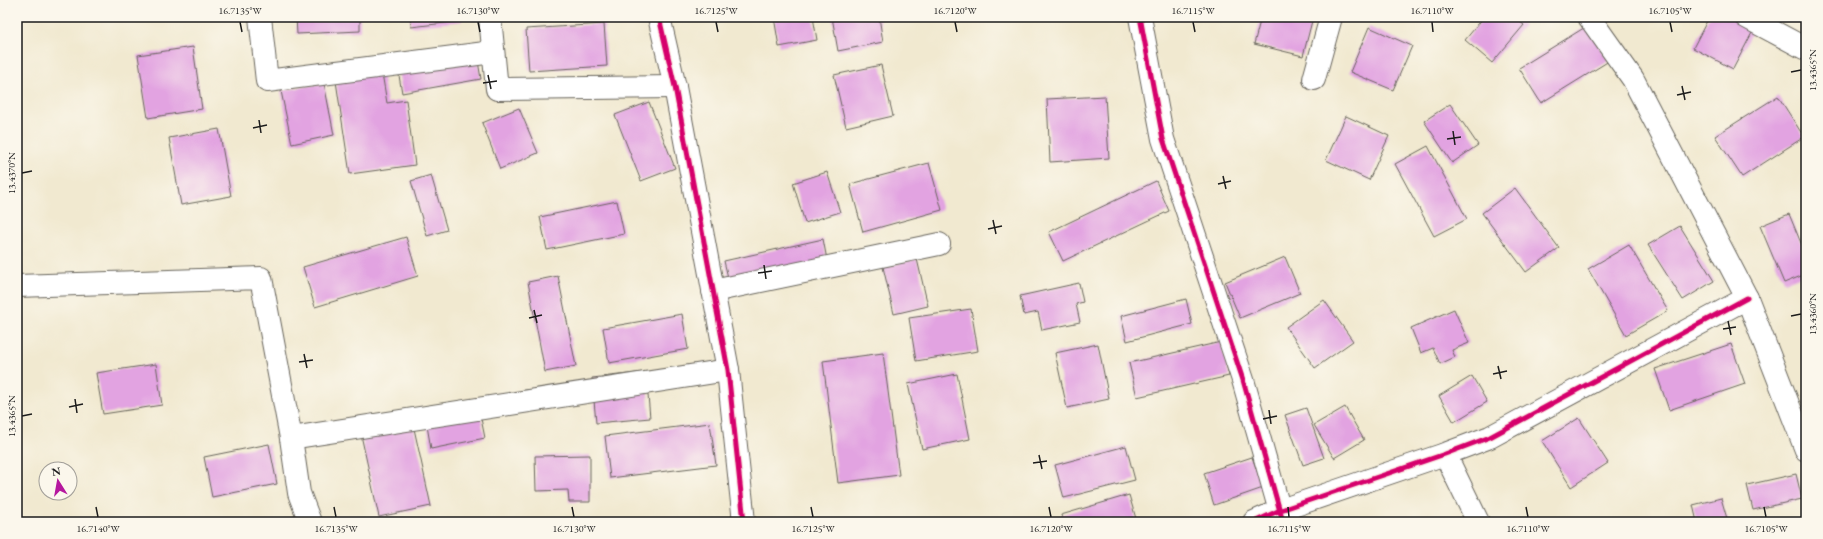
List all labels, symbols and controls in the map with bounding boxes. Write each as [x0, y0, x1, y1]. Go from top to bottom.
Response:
text: 16.7135°W [218, 4, 262, 17]
text: 16.7130°W [456, 4, 500, 17]
text: 16.7125°W [694, 4, 738, 17]
text: 16.7120°W [933, 4, 977, 17]
text: 16.7115°W [1171, 4, 1215, 17]
text: 16.7110°W [1410, 4, 1454, 17]
text: 16.7105°W [1648, 4, 1692, 17]
text: 13.4365°N [1806, 49, 1819, 91]
text: 13.4370°N [5, 152, 18, 194]
text: 13.4360°N [1806, 293, 1819, 335]
text: 13.4365°N [5, 395, 18, 437]
north arrow [38, 461, 78, 501]
text: N [50, 463, 62, 479]
text: 16.7140°W [76, 522, 120, 535]
text: 16.7135°W [314, 522, 358, 535]
text: 16.7130°W [552, 522, 596, 535]
text: 16.7125°W [791, 522, 835, 535]
text: 16.7120°W [1029, 522, 1073, 535]
text: 16.7115°W [1267, 522, 1311, 535]
text: 16.7110°W [1506, 522, 1550, 535]
text: 16.7105°W [1744, 522, 1788, 535]

